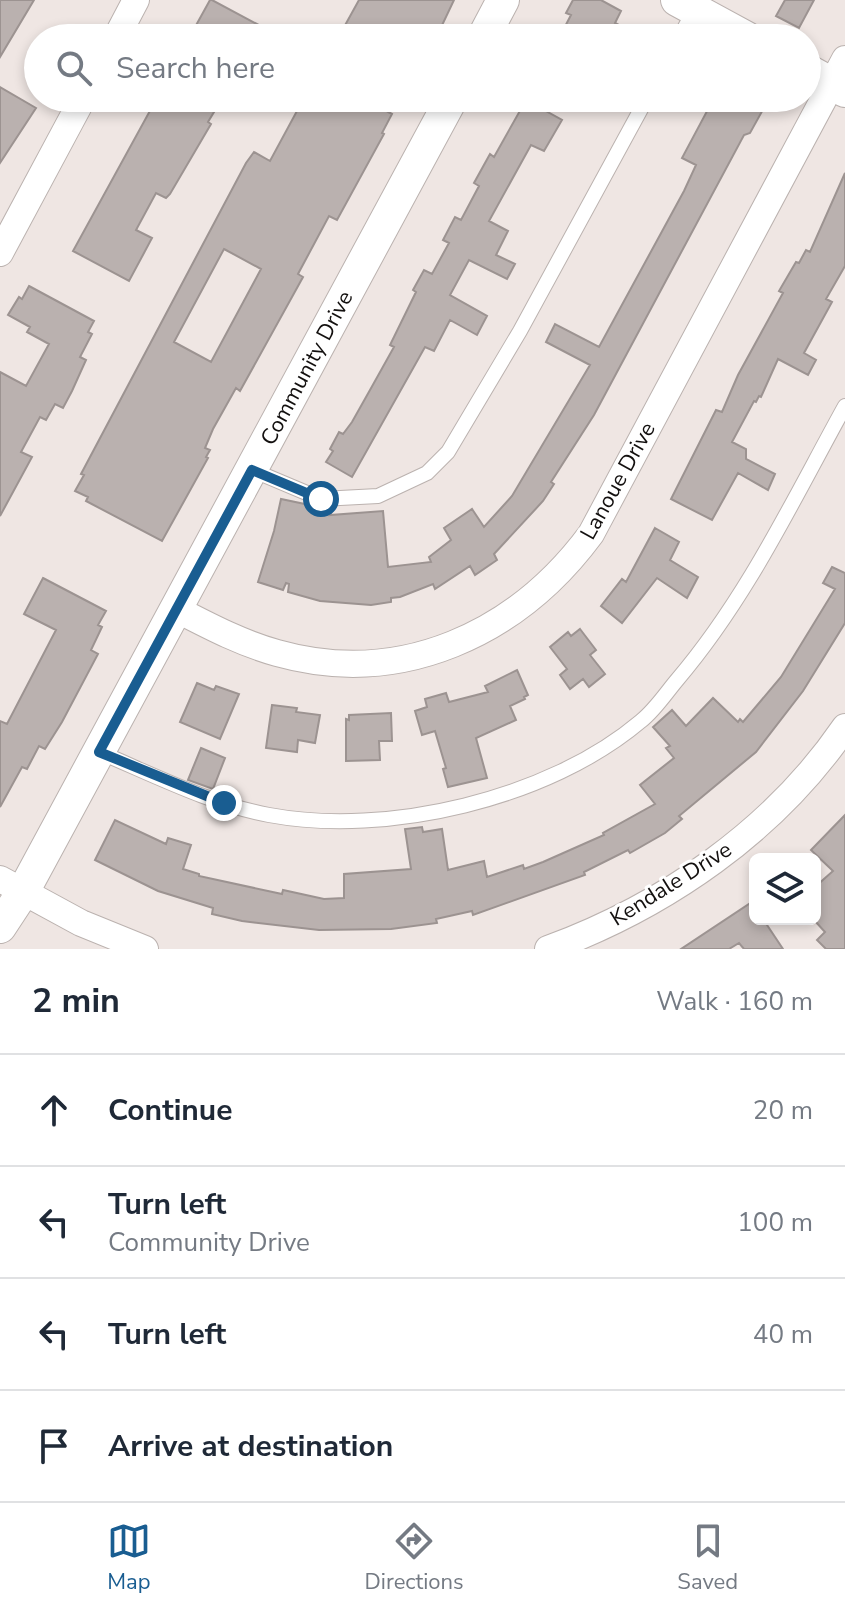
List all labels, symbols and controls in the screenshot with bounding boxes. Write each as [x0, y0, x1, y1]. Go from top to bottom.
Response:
search box [24, 24, 821, 112]
icon: search [52, 46, 96, 90]
text: Search here [116, 48, 275, 89]
street label: Community Drive [254, 286, 360, 450]
street label: Lanoue Drive [573, 417, 663, 545]
route start [303, 481, 339, 517]
route end [206, 785, 242, 821]
street label: Kendale Drive [604, 835, 738, 933]
map controls [749, 853, 821, 925]
button: layers [749, 853, 821, 925]
text: 2 min [32, 978, 120, 1024]
text: Walk · 160 m [656, 984, 813, 1019]
icon: ahead [32, 1088, 76, 1132]
text: Continue [108, 1090, 233, 1131]
text: 20 m [753, 1093, 813, 1128]
text: Turn left [108, 1184, 226, 1225]
icon: left [32, 1200, 76, 1244]
text: 100 m [737, 1205, 813, 1240]
text: Community Drive [108, 1225, 310, 1260]
icon: left [32, 1312, 76, 1356]
text: Turn left [108, 1314, 226, 1355]
text: 40 m [753, 1317, 813, 1352]
icon: arrive [32, 1424, 76, 1468]
text: Arrive at destination [108, 1426, 393, 1467]
tab: Map [107, 1519, 151, 1597]
tab: Directions [365, 1519, 464, 1597]
tab: Saved [677, 1519, 738, 1597]

